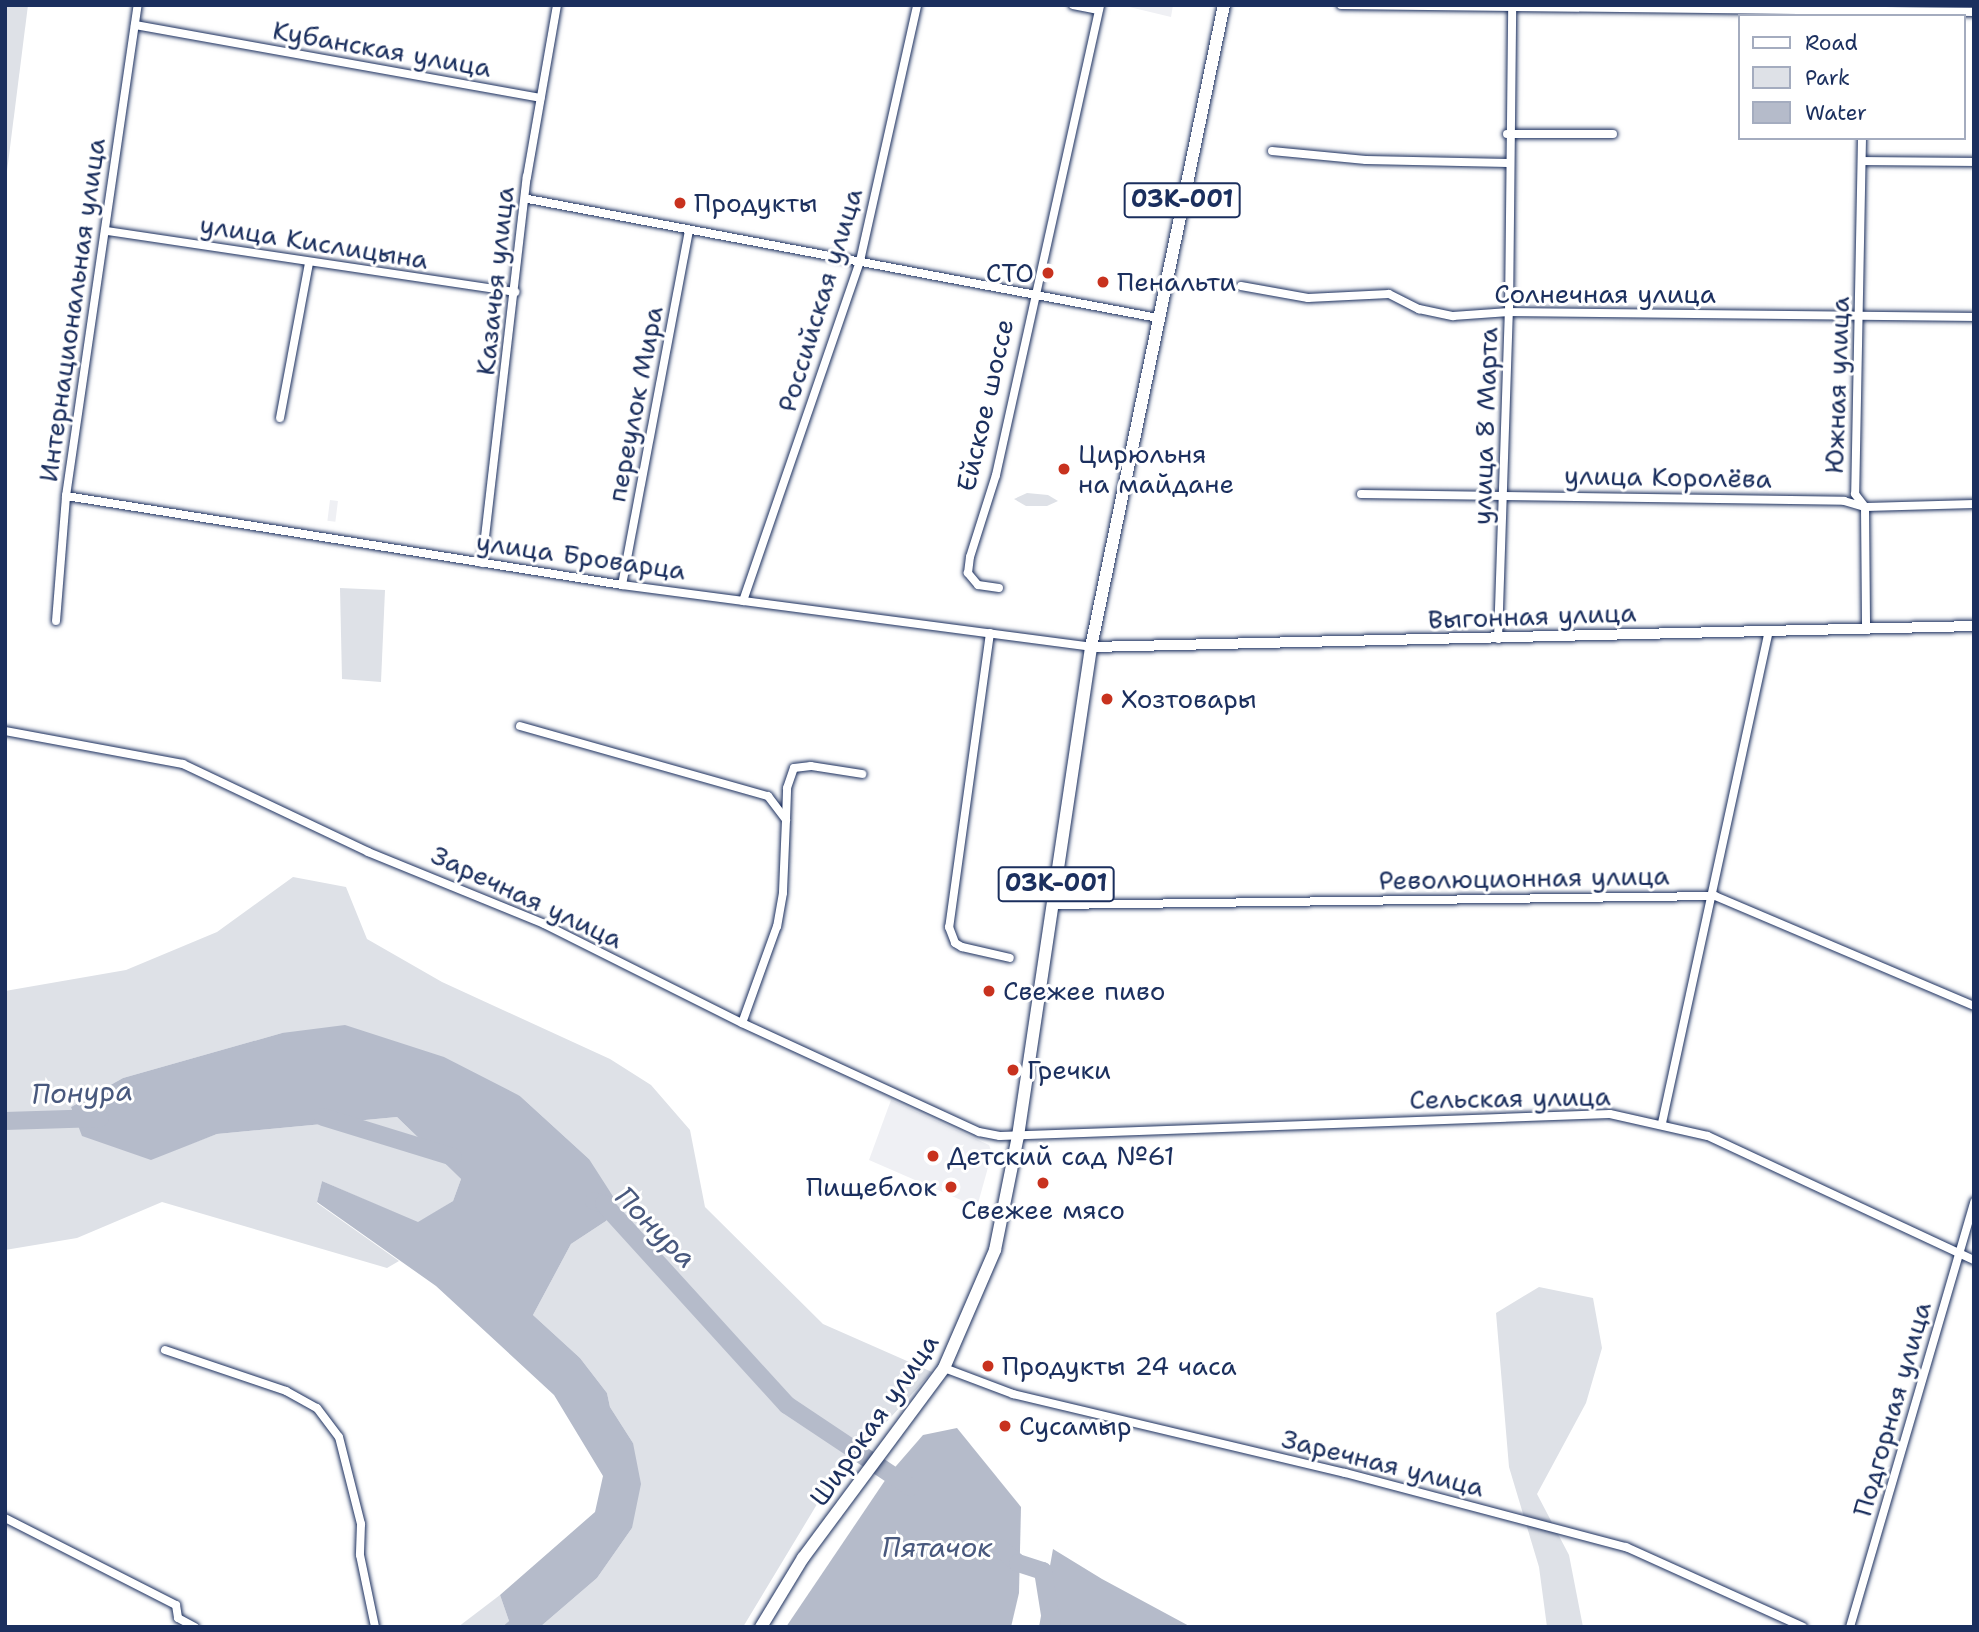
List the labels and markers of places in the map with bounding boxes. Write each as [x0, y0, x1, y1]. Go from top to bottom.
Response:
place label: Продукты [694, 187, 818, 219]
marker: Продукты [672, 195, 688, 211]
place label: СТО [986, 257, 1034, 289]
marker: СТО [1040, 265, 1056, 281]
place label: Пенальти [1117, 266, 1236, 298]
marker: Пенальти [1095, 274, 1111, 290]
place label: Цирюльня на майдане [1078, 438, 1234, 500]
marker: Цирюльня на майдане [1056, 461, 1072, 477]
place label: Хозтовары [1121, 683, 1257, 715]
marker: Хозтовары [1099, 691, 1115, 707]
place label: Свежее пиво [1003, 975, 1166, 1007]
marker: Свежее пиво [981, 983, 997, 999]
place label: Гречки [1027, 1054, 1111, 1086]
marker: Гречки [1005, 1062, 1021, 1078]
place label: Детский сад №61 [947, 1140, 1175, 1172]
marker: Детский сад №61 [925, 1148, 941, 1164]
place label: Пищеблок [806, 1171, 937, 1203]
marker: Свежее мясо [1035, 1175, 1051, 1191]
marker: Пищеблок [943, 1179, 959, 1195]
place label: Свежее мясо [961, 1194, 1125, 1226]
place label: Продукты 24 часа [1002, 1350, 1237, 1382]
marker: Продукты 24 часа [980, 1358, 996, 1374]
place label: Сусамыр [1019, 1410, 1132, 1442]
marker: Сусамыр [997, 1418, 1013, 1434]

